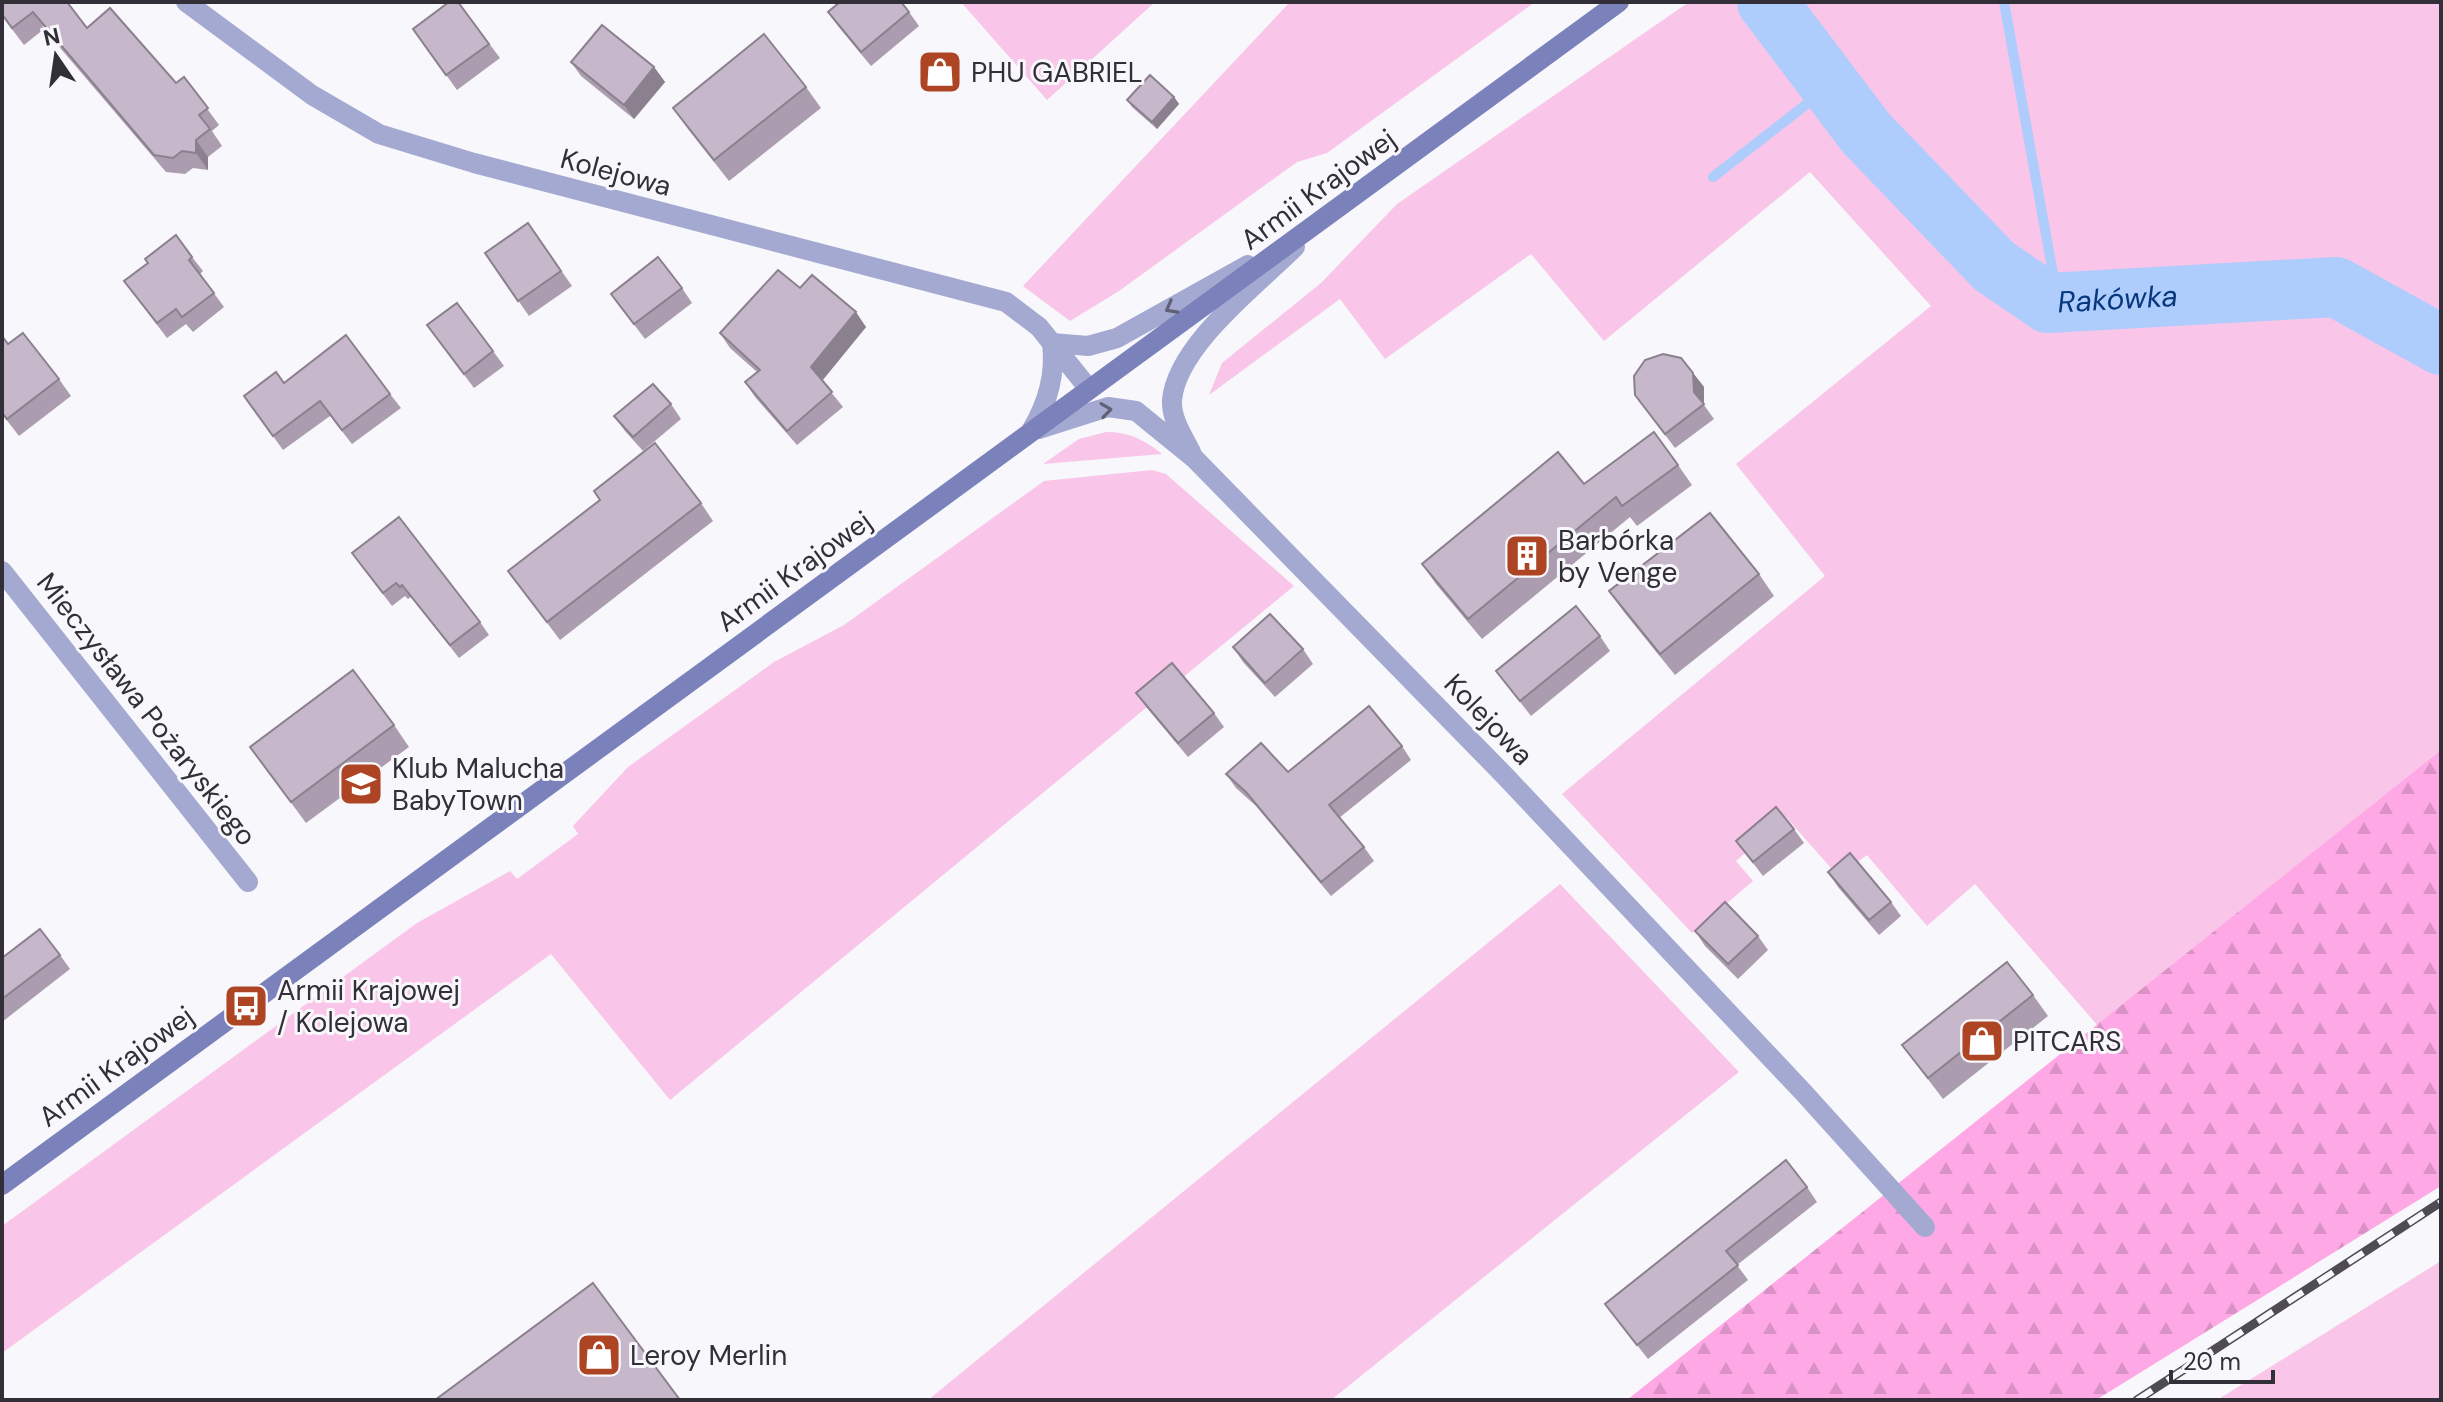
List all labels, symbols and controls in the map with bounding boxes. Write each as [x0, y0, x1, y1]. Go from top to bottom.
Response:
north arrow [16, 16, 96, 96]
text: N [41, 21, 63, 53]
shop icon: PHU GABRIEL [916, 48, 964, 96]
place label: PHU GABRIEL [971, 54, 1143, 91]
street label: Armii Krajowej [1233, 121, 1403, 258]
street label: Kolejowa [556, 140, 675, 205]
water label: Rakówka [2056, 276, 2179, 321]
one-way arrow [1165, 298, 1180, 314]
one-way arrow [1100, 402, 1113, 419]
street label: Armii Krajowej [709, 503, 879, 640]
place label: Barbórka by Venge [1558, 522, 1677, 591]
building icon: Barbórka by Venge [1503, 532, 1551, 580]
street label: Mieczysława Pożaryskiego [28, 565, 265, 853]
street label: Kolejowa [1436, 666, 1541, 773]
place label: Klub Malucha BabyTown [392, 750, 564, 819]
school or university icon: Klub Malucha BabyTown [337, 760, 385, 808]
place label: Armii Krajowej / Kolejowa [277, 972, 460, 1041]
bus stop icon: Armii Krajowej / Kolejowa [222, 982, 270, 1030]
street label: Armii Krajowej [31, 998, 201, 1135]
shop icon: PITCARS [1958, 1017, 2006, 1065]
place label: PITCARS [2013, 1023, 2122, 1060]
shop icon: Leroy Merlin [575, 1331, 623, 1379]
scale bar [2171, 1334, 2273, 1384]
place label: Leroy Merlin [630, 1337, 787, 1374]
text: 20 m [2183, 1346, 2241, 1377]

